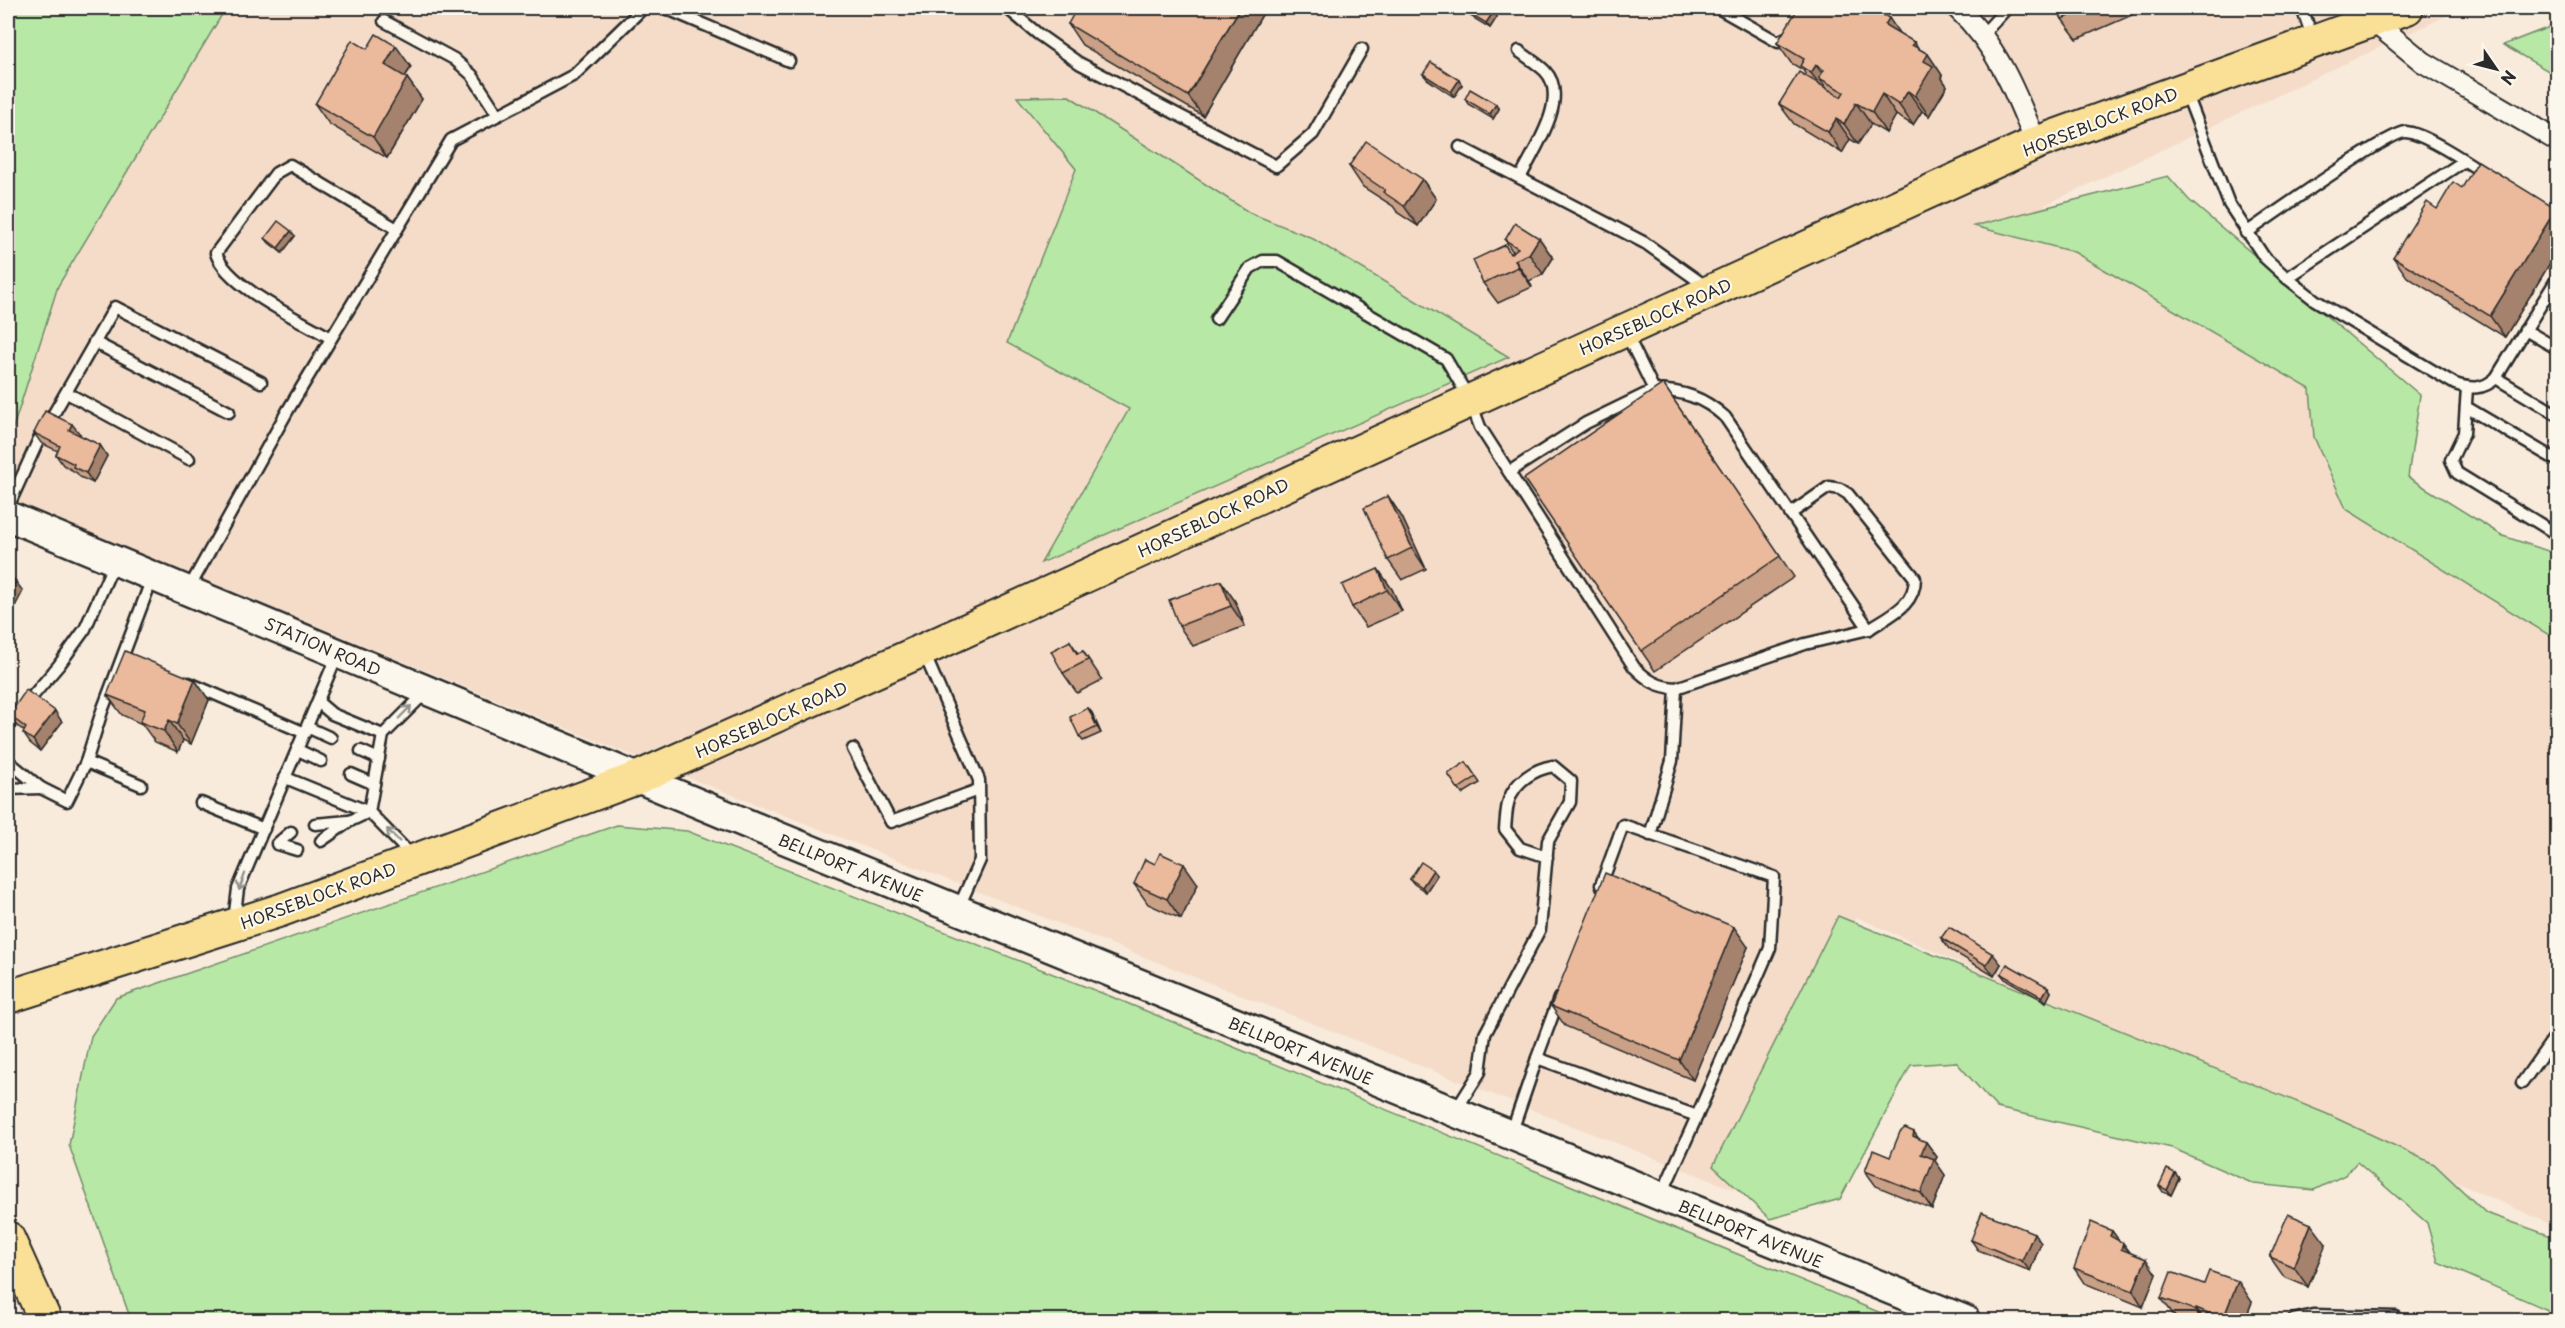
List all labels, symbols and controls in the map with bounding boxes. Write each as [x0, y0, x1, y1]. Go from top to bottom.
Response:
north arrow [2466, 39, 2526, 99]
text: N [2496, 66, 2523, 90]
street label: HORSEBLOCK ROAD [2019, 80, 2181, 162]
street label: HORSEBLOCK ROAD [1575, 272, 1735, 360]
street label: HORSEBLOCK ROAD [1133, 471, 1293, 563]
street label: STATION ROAD [261, 611, 385, 681]
street label: HORSEBLOCK ROAD [691, 675, 851, 763]
one-way arrow [398, 704, 412, 719]
street label: BELLPORT AVENUE [775, 827, 927, 907]
one-way arrow [386, 828, 401, 843]
street label: HORSEBLOCK ROAD [237, 856, 399, 934]
one-way arrow [235, 872, 246, 891]
street label: BELLPORT AVENUE [1225, 1010, 1377, 1090]
street label: BELLPORT AVENUE [1675, 1193, 1827, 1273]

